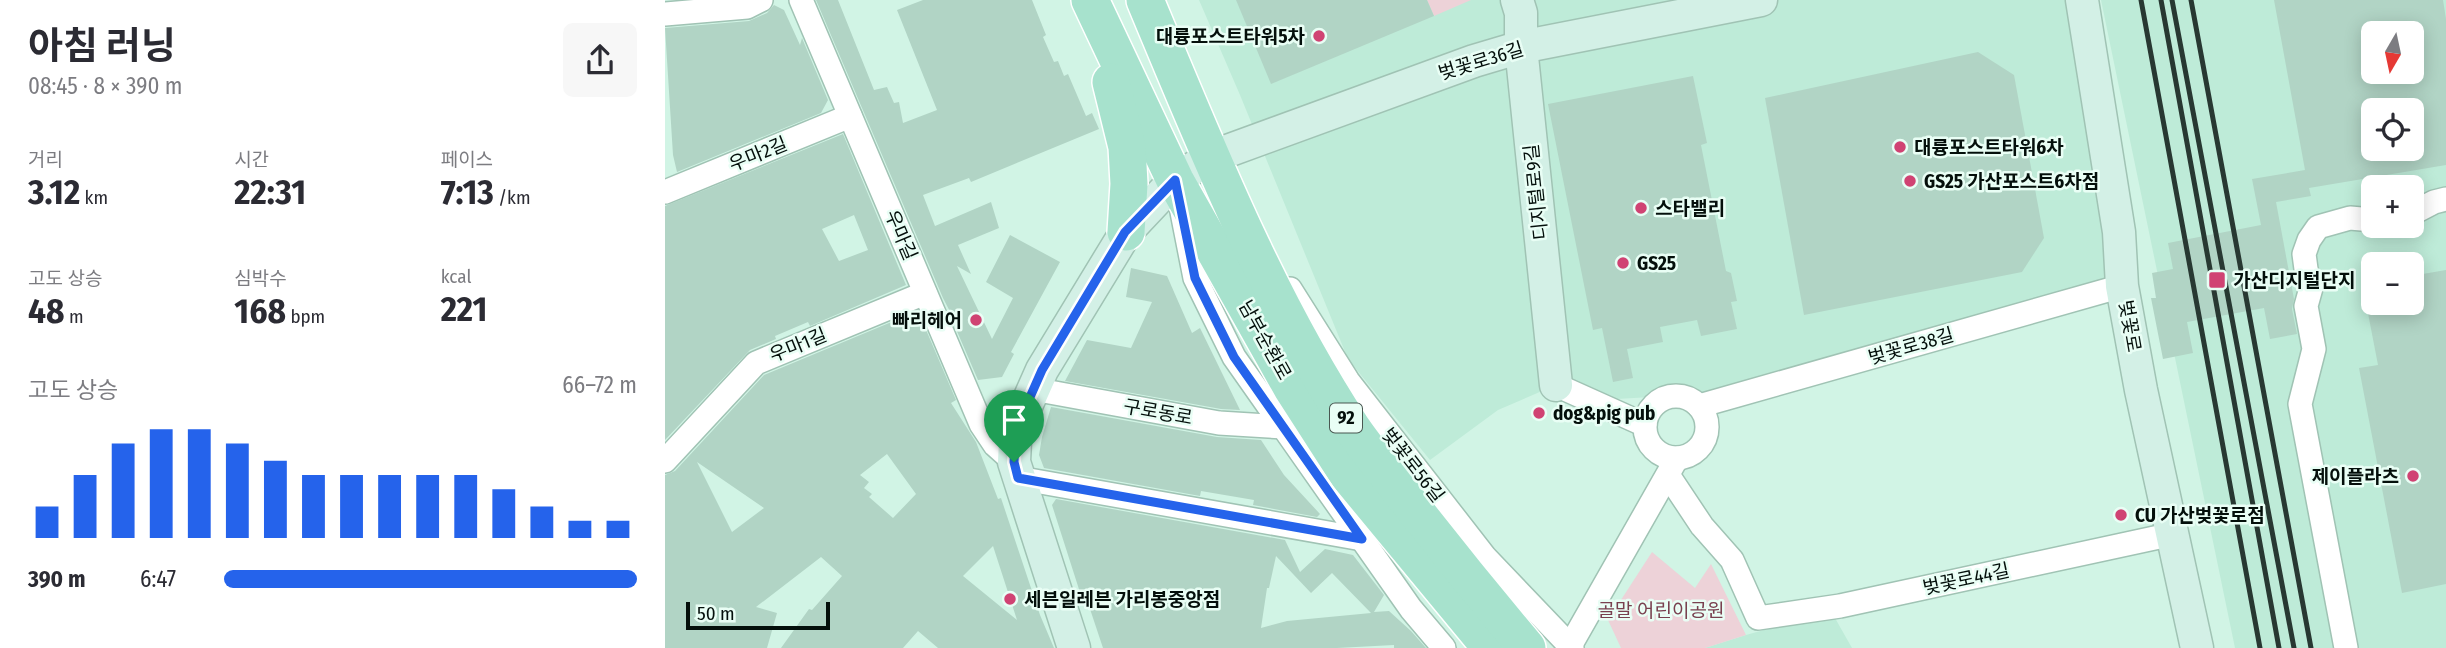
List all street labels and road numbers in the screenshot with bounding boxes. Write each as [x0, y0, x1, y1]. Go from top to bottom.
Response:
street label: 벚꽃로36길 [1436, 37, 1526, 85]
street label: 우마2길 [725, 132, 791, 176]
street label: 디지털로9길 [1520, 143, 1552, 241]
street label: 우마길 [880, 206, 922, 264]
street label: 남부순환로 [1234, 296, 1296, 384]
street label: 벚꽃로 [2114, 298, 2146, 354]
street label: 우마1길 [766, 323, 830, 367]
street label: 벚꽃로38길 [1866, 323, 1956, 369]
street label: 구로동로 [1122, 395, 1194, 429]
road number: 92 [1330, 404, 1362, 432]
street label: 벚꽃로56길 [1377, 423, 1449, 507]
street label: 벚꽃로44길 [1920, 559, 2012, 599]

